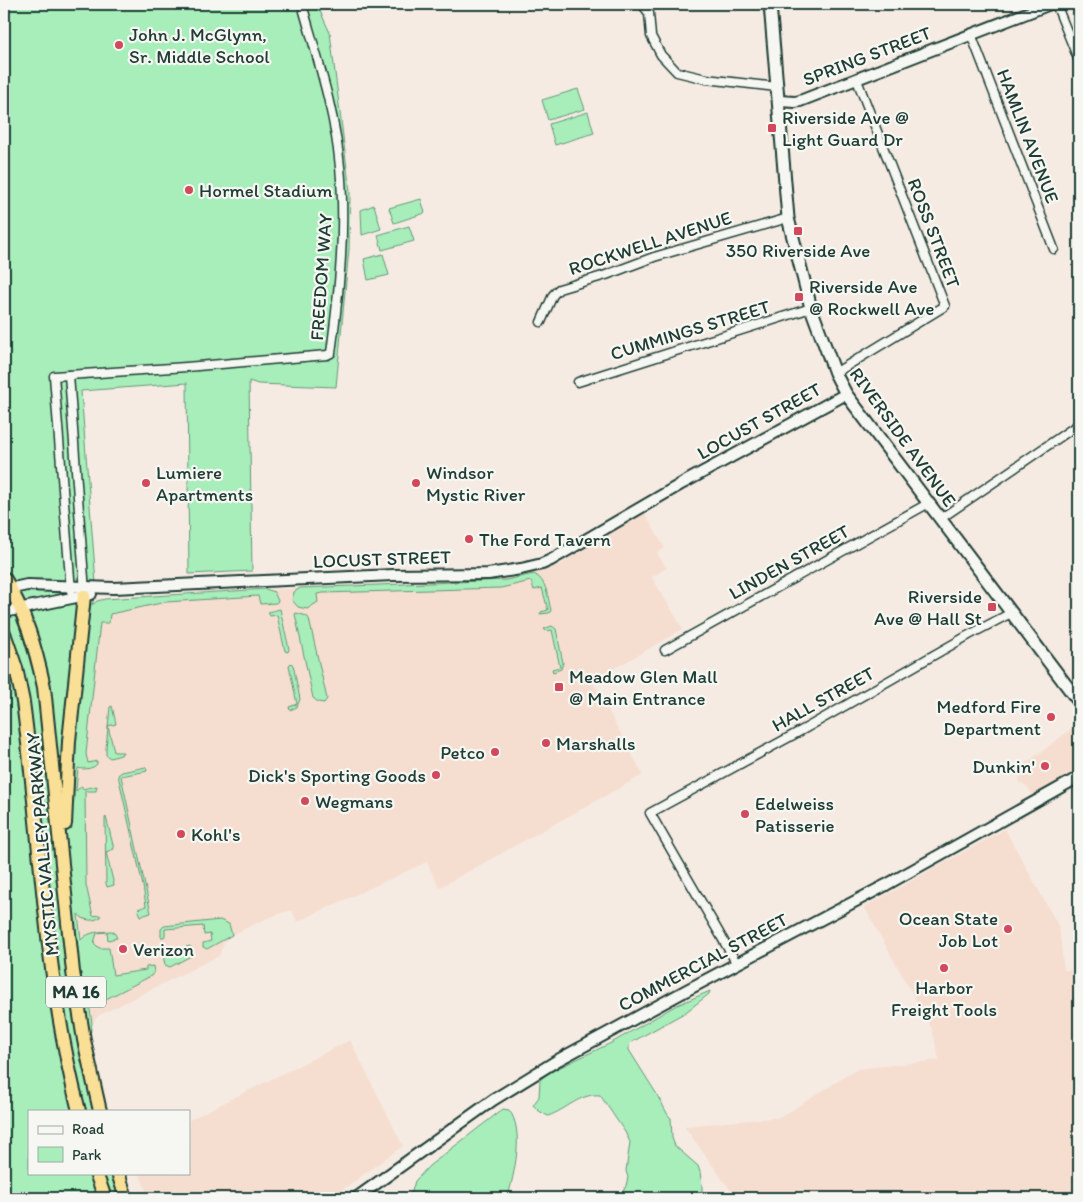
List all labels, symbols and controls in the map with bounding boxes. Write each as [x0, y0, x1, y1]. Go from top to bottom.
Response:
street label: SPRING STREET [800, 21, 935, 91]
place label: John J. McGlynn, Sr. Middle School [129, 23, 270, 68]
marker: John J. McGlynn, Sr. Middle School [113, 39, 125, 51]
street label: HAMLIN AVENUE [992, 66, 1064, 206]
place label: Riverside Ave @ Light Guard Dr [782, 106, 909, 151]
marker: Riverside Ave @ Light Guard Dr [766, 122, 778, 134]
street label: ROSS STREET [903, 175, 966, 291]
place label: Hormel Stadium [199, 179, 332, 202]
marker: Hormel Stadium [183, 184, 195, 196]
street label: ROCKWELL AVENUE [566, 206, 734, 280]
street label: FREEDOM WAY [305, 212, 337, 341]
marker: 350 Riverside Ave [792, 225, 804, 237]
place label: 350 Riverside Ave [726, 239, 870, 262]
place label: Riverside Ave @ Rockwell Ave [809, 275, 934, 320]
marker: Riverside Ave @ Rockwell Ave [793, 291, 805, 303]
street label: CUMMINGS STREET [607, 295, 773, 365]
street label: RIVERSIDE AVENUE [845, 363, 961, 511]
street label: LOCUST STREET [693, 377, 825, 465]
place label: Lumiere Apartments [156, 461, 253, 506]
place label: Windsor Mystic River [426, 461, 526, 506]
marker: Lumiere Apartments [140, 477, 152, 489]
marker: Windsor Mystic River [410, 477, 422, 489]
street label: LINDEN STREET [725, 519, 854, 605]
place label: The Ford Tavern [479, 528, 611, 551]
marker: The Ford Tavern [463, 533, 475, 545]
street label: LOCUST STREET [313, 545, 452, 573]
place label: Riverside Ave @ Hall St [874, 585, 982, 630]
marker: Riverside Ave @ Hall St [986, 601, 998, 613]
street label: HALL STREET [768, 661, 879, 737]
place label: Meadow Glen Mall @ Main Entrance [569, 665, 718, 710]
marker: Meadow Glen Mall @ Main Entrance [553, 681, 565, 693]
place label: Medford Fire Department [937, 695, 1041, 740]
marker: Medford Fire Department [1045, 711, 1057, 723]
street label: MYSTIC VALLEY PARKWAY [21, 731, 63, 957]
place label: Marshalls [556, 732, 636, 755]
marker: Marshalls [540, 737, 552, 749]
place label: Petco [440, 741, 485, 764]
marker: Petco [489, 746, 501, 758]
place label: Dunkin' [972, 755, 1035, 778]
marker: Dunkin' [1039, 760, 1051, 772]
place label: Dick's Sporting Goods [248, 764, 426, 787]
marker: Dick's Sporting Goods [430, 769, 442, 781]
place label: Wegmans [315, 790, 393, 813]
place label: Edelweiss Patisserie [755, 792, 835, 837]
marker: Wegmans [299, 795, 311, 807]
marker: Edelweiss Patisserie [739, 808, 751, 820]
place label: Kohl's [191, 823, 240, 846]
marker: Kohl's [175, 828, 187, 840]
street label: COMMERCIAL STREET [614, 907, 792, 1016]
place label: Ocean State Job Lot [899, 907, 998, 952]
marker: Ocean State Job Lot [1002, 923, 1014, 935]
place label: Verizon [133, 938, 194, 961]
marker: Verizon [117, 943, 129, 955]
marker: Harbor Freight Tools [938, 962, 950, 974]
road number: MA 16 [46, 976, 106, 1008]
place label: Harbor Freight Tools [891, 976, 997, 1021]
legend [28, 1110, 190, 1174]
text: Road [72, 1120, 105, 1138]
text: Park [72, 1146, 102, 1164]

